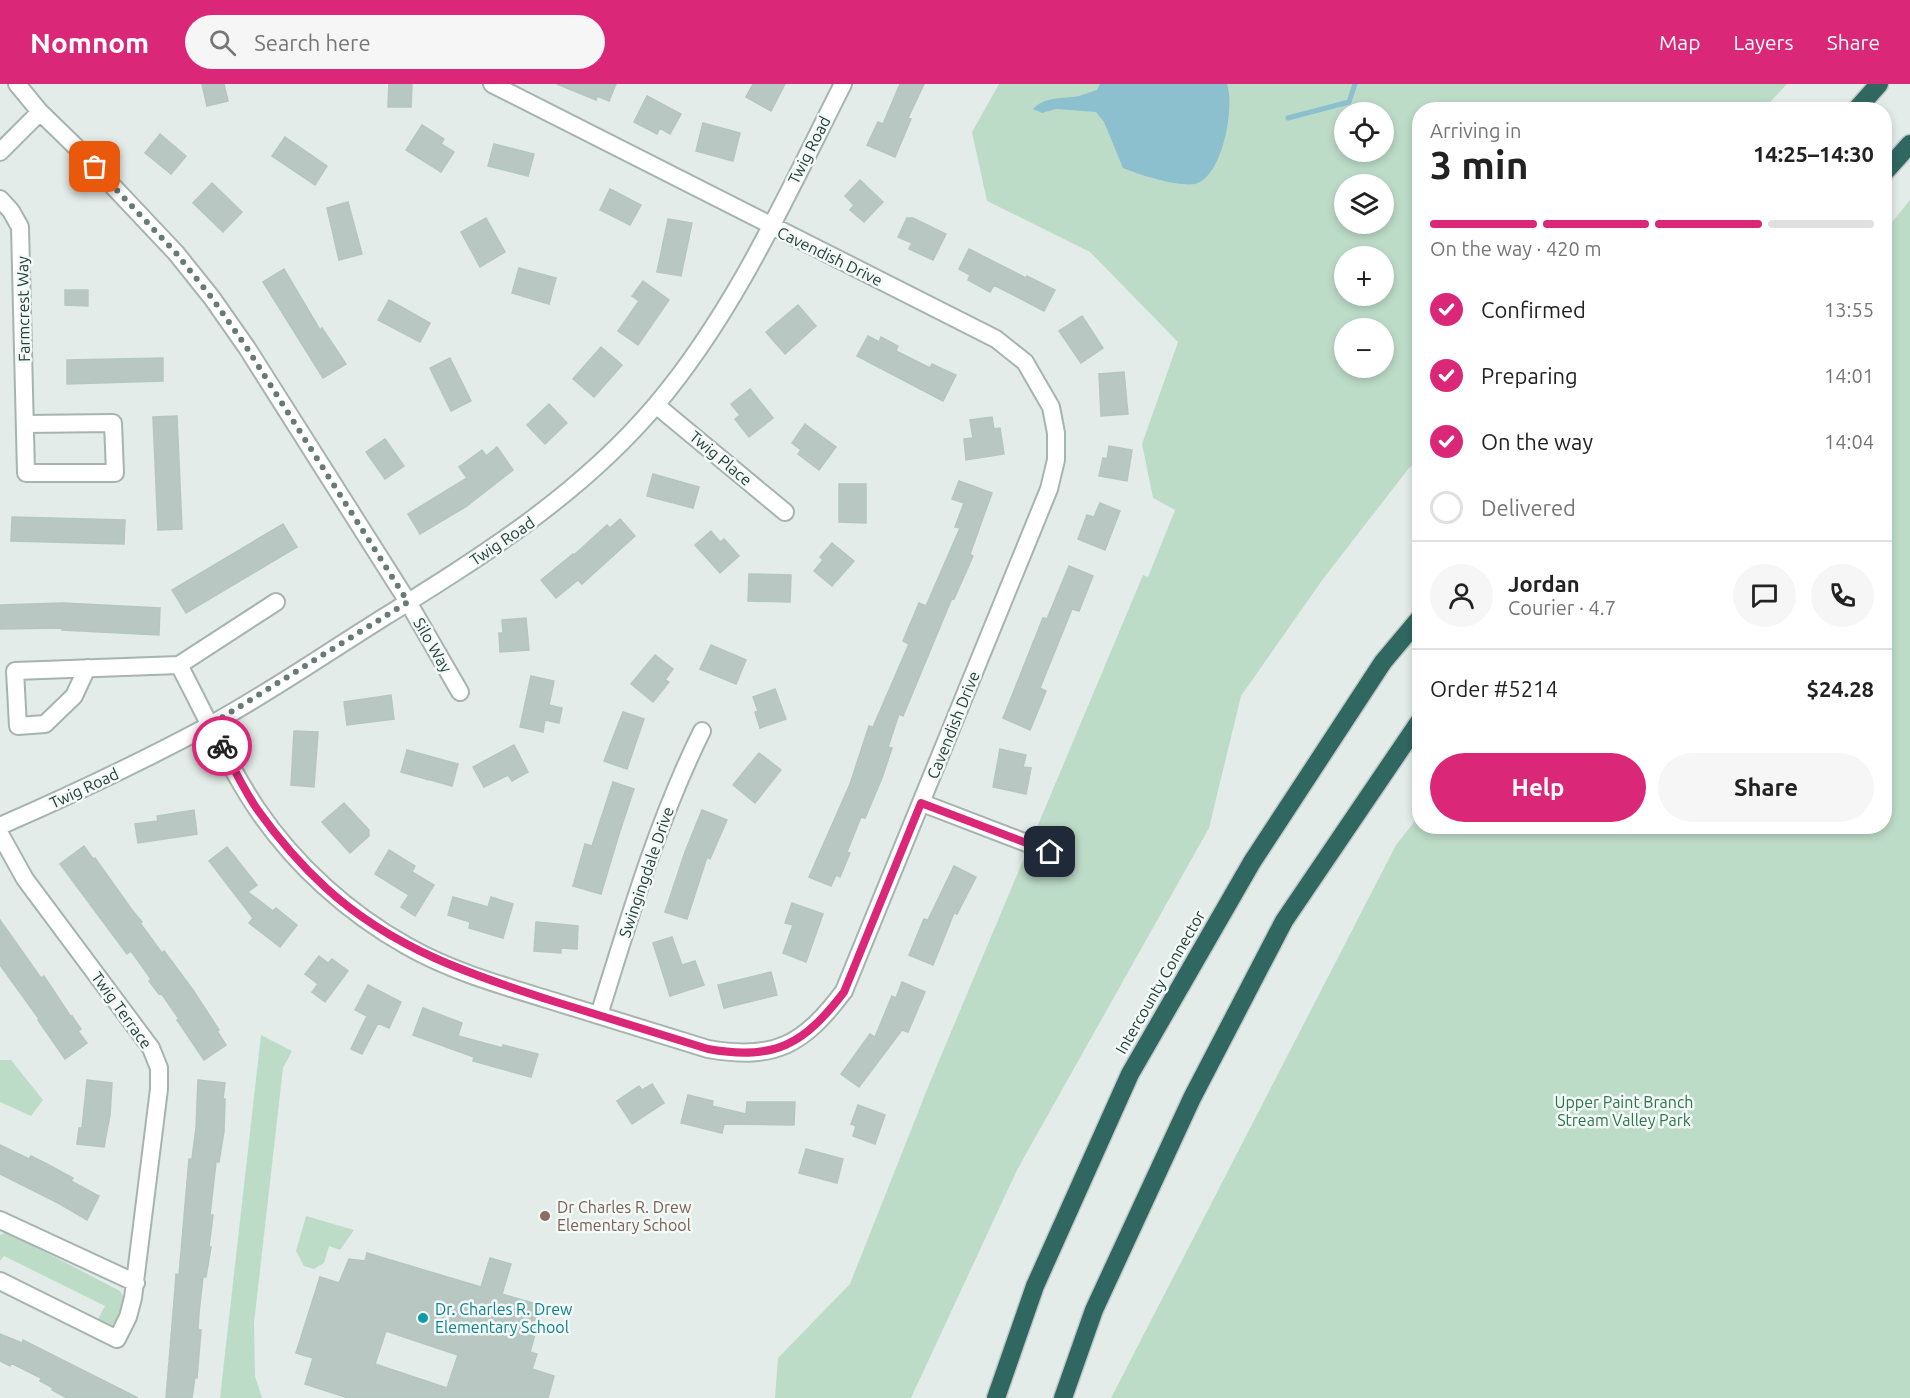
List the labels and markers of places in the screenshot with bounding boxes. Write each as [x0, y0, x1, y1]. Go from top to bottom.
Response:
pin [69, 141, 120, 192]
pin [1024, 826, 1075, 877]
place label: Dr Charles R. Drew Elementary School [557, 1198, 692, 1234]
marker: Dr Charles R. Drew Elementary School [538, 1209, 552, 1223]
place label: Dr. Charles R. Drew Elementary School [435, 1300, 573, 1336]
marker: Dr. Charles R. Drew Elementary School [416, 1311, 430, 1325]

